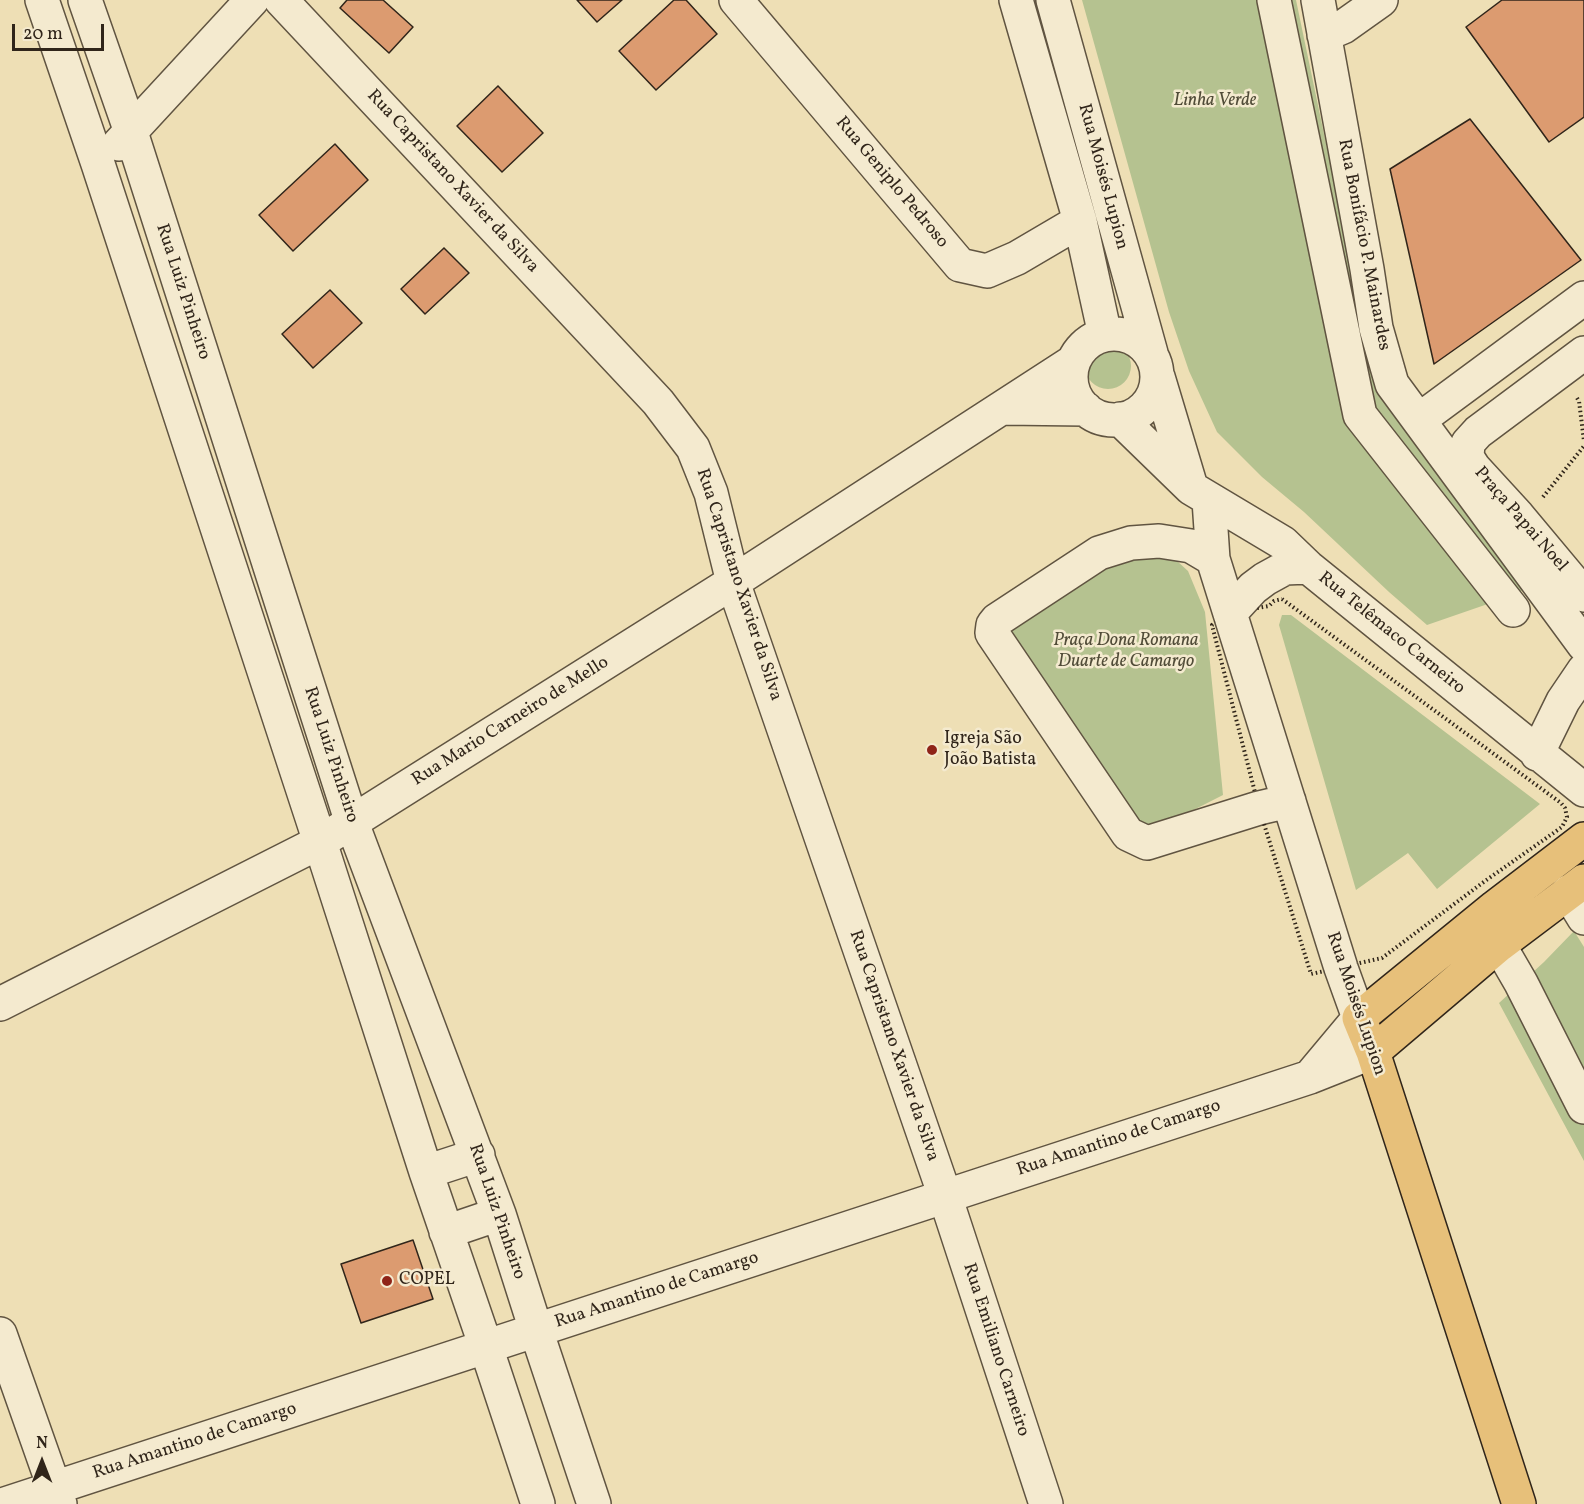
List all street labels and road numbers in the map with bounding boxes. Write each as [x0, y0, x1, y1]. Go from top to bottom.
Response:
street label: Rua Capristano Xavier da Silva [361, 86, 543, 278]
street label: Rua Moisés Lupion [1072, 102, 1132, 252]
street label: Rua Geniplo Pedroso [830, 113, 952, 253]
street label: Rua Bonifácio P. Mainardes [1332, 137, 1394, 353]
street label: Rua Luiz Pinheiro [150, 221, 214, 363]
street label: Praça Papai Noel [1469, 463, 1571, 577]
street label: Rua Capristano Xavier da Silva [690, 466, 786, 704]
street label: Rua Telêmaco Carneiro [1313, 568, 1469, 700]
street label: Rua Mario Carneiro de Mello [409, 652, 613, 792]
street label: Rua Luiz Pinheiro [298, 684, 362, 826]
street label: Rua Capristano Xavier da Silva [843, 928, 943, 1164]
street label: Rua Moisés Lupion [1320, 929, 1390, 1079]
street label: Rua Amantino de Camargo [1014, 1096, 1224, 1182]
street label: Rua Luiz Pinheiro [463, 1141, 529, 1283]
street label: Rua Amantino de Camargo [552, 1248, 762, 1334]
street label: Rua Emiliano Carneiro [957, 1261, 1033, 1439]
street label: Rua Amantino de Camargo [90, 1399, 300, 1485]

